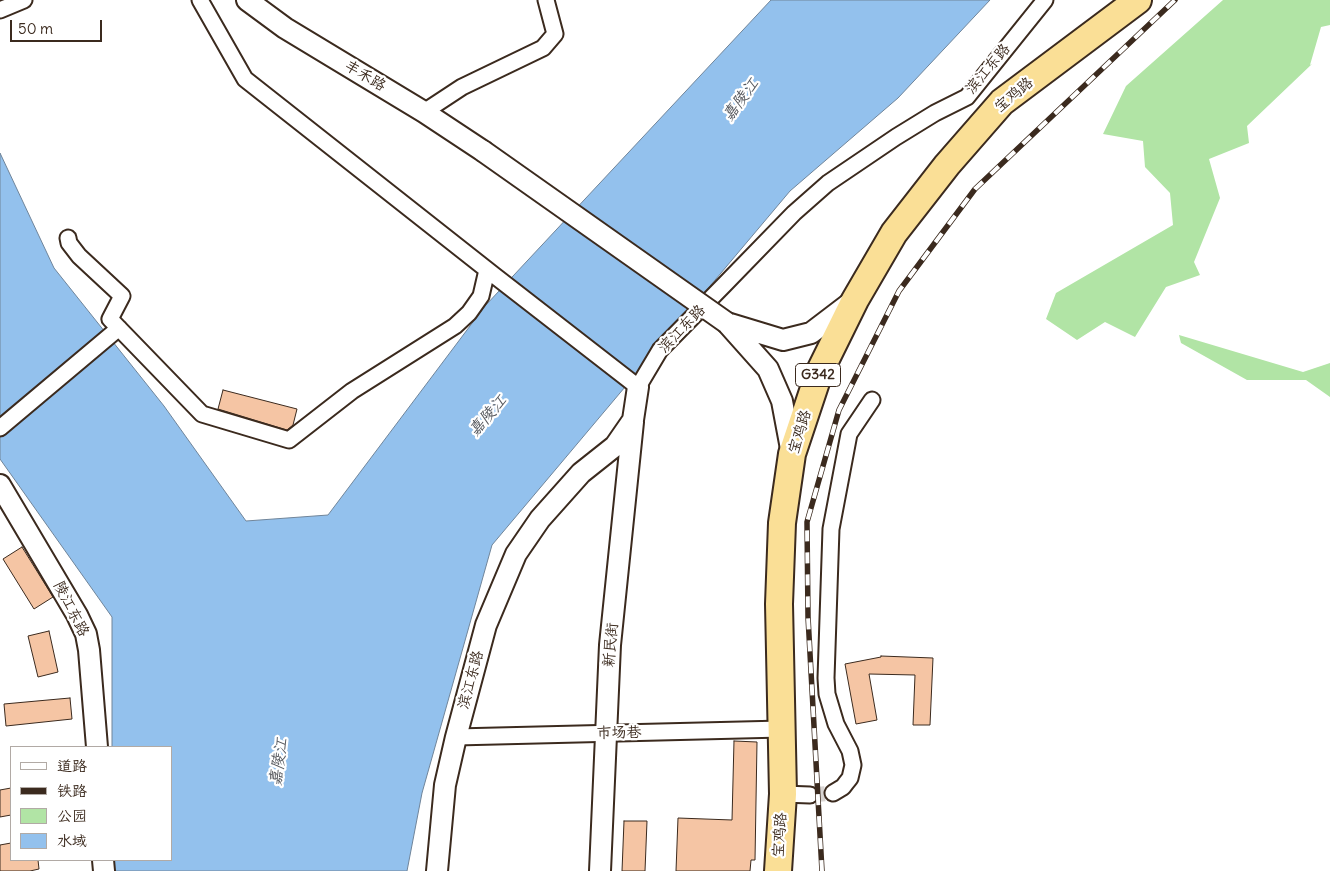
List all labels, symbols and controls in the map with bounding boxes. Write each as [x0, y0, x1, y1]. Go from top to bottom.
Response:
scale bar [12, 10, 105, 42]
text: 50 m [18, 19, 53, 38]
street label: 滨江东路 [962, 40, 1014, 98]
street label: 丰禾路 [341, 57, 389, 95]
street label: 宝鸡路 [991, 74, 1037, 116]
water label: 嘉陵江 [719, 75, 763, 125]
street label: 滨江东路 [655, 301, 709, 357]
road number: G342 [796, 364, 840, 386]
water label: 嘉陵江 [465, 392, 511, 440]
street label: 宝鸡路 [785, 408, 815, 456]
street label: 陵江东路 [49, 578, 93, 640]
street label: 新民街 [600, 622, 622, 668]
street label: 滨江东路 [455, 649, 487, 711]
street label: 市场巷 [596, 724, 642, 742]
water label: 嘉陵江 [266, 737, 292, 787]
legend [10, 746, 172, 861]
text: 道路 [57, 756, 87, 775]
text: 铁路 [57, 781, 87, 800]
text: 公园 [57, 806, 87, 825]
street label: 宝鸡路 [769, 812, 791, 858]
text: 水域 [57, 831, 87, 850]

